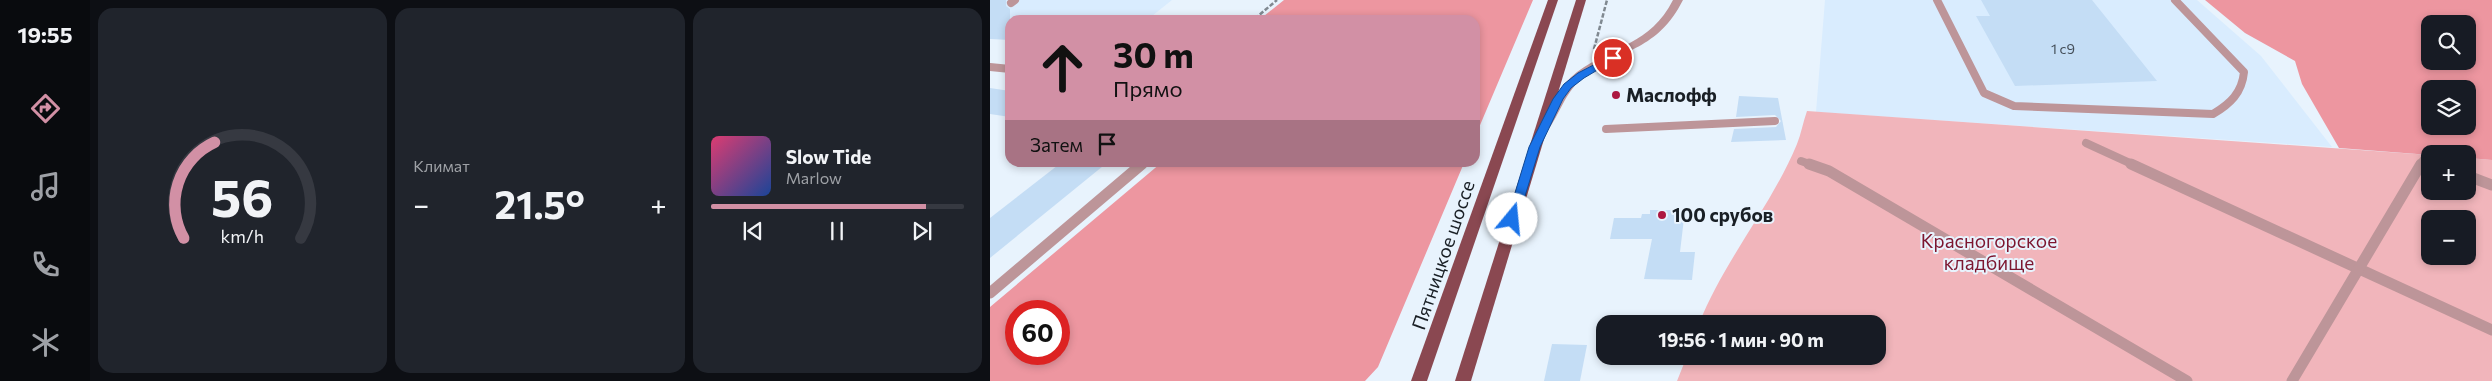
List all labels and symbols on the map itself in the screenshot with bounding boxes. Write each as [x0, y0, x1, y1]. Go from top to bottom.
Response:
pin [1592, 37, 1634, 79]
house number: 1 с9 [2051, 40, 2075, 57]
place label: Маслофф [1626, 83, 1717, 106]
marker: Маслофф [1610, 89, 1622, 101]
street label: Пятницкое шоссе [1406, 177, 1479, 333]
position arrow [1485, 192, 1537, 244]
place label: 100 срубов [1672, 203, 1773, 226]
marker: 100 срубов [1656, 209, 1668, 221]
park label: Красногорское кладбище [1921, 229, 2057, 274]
speed limit sign: 60 [1005, 300, 1070, 365]

